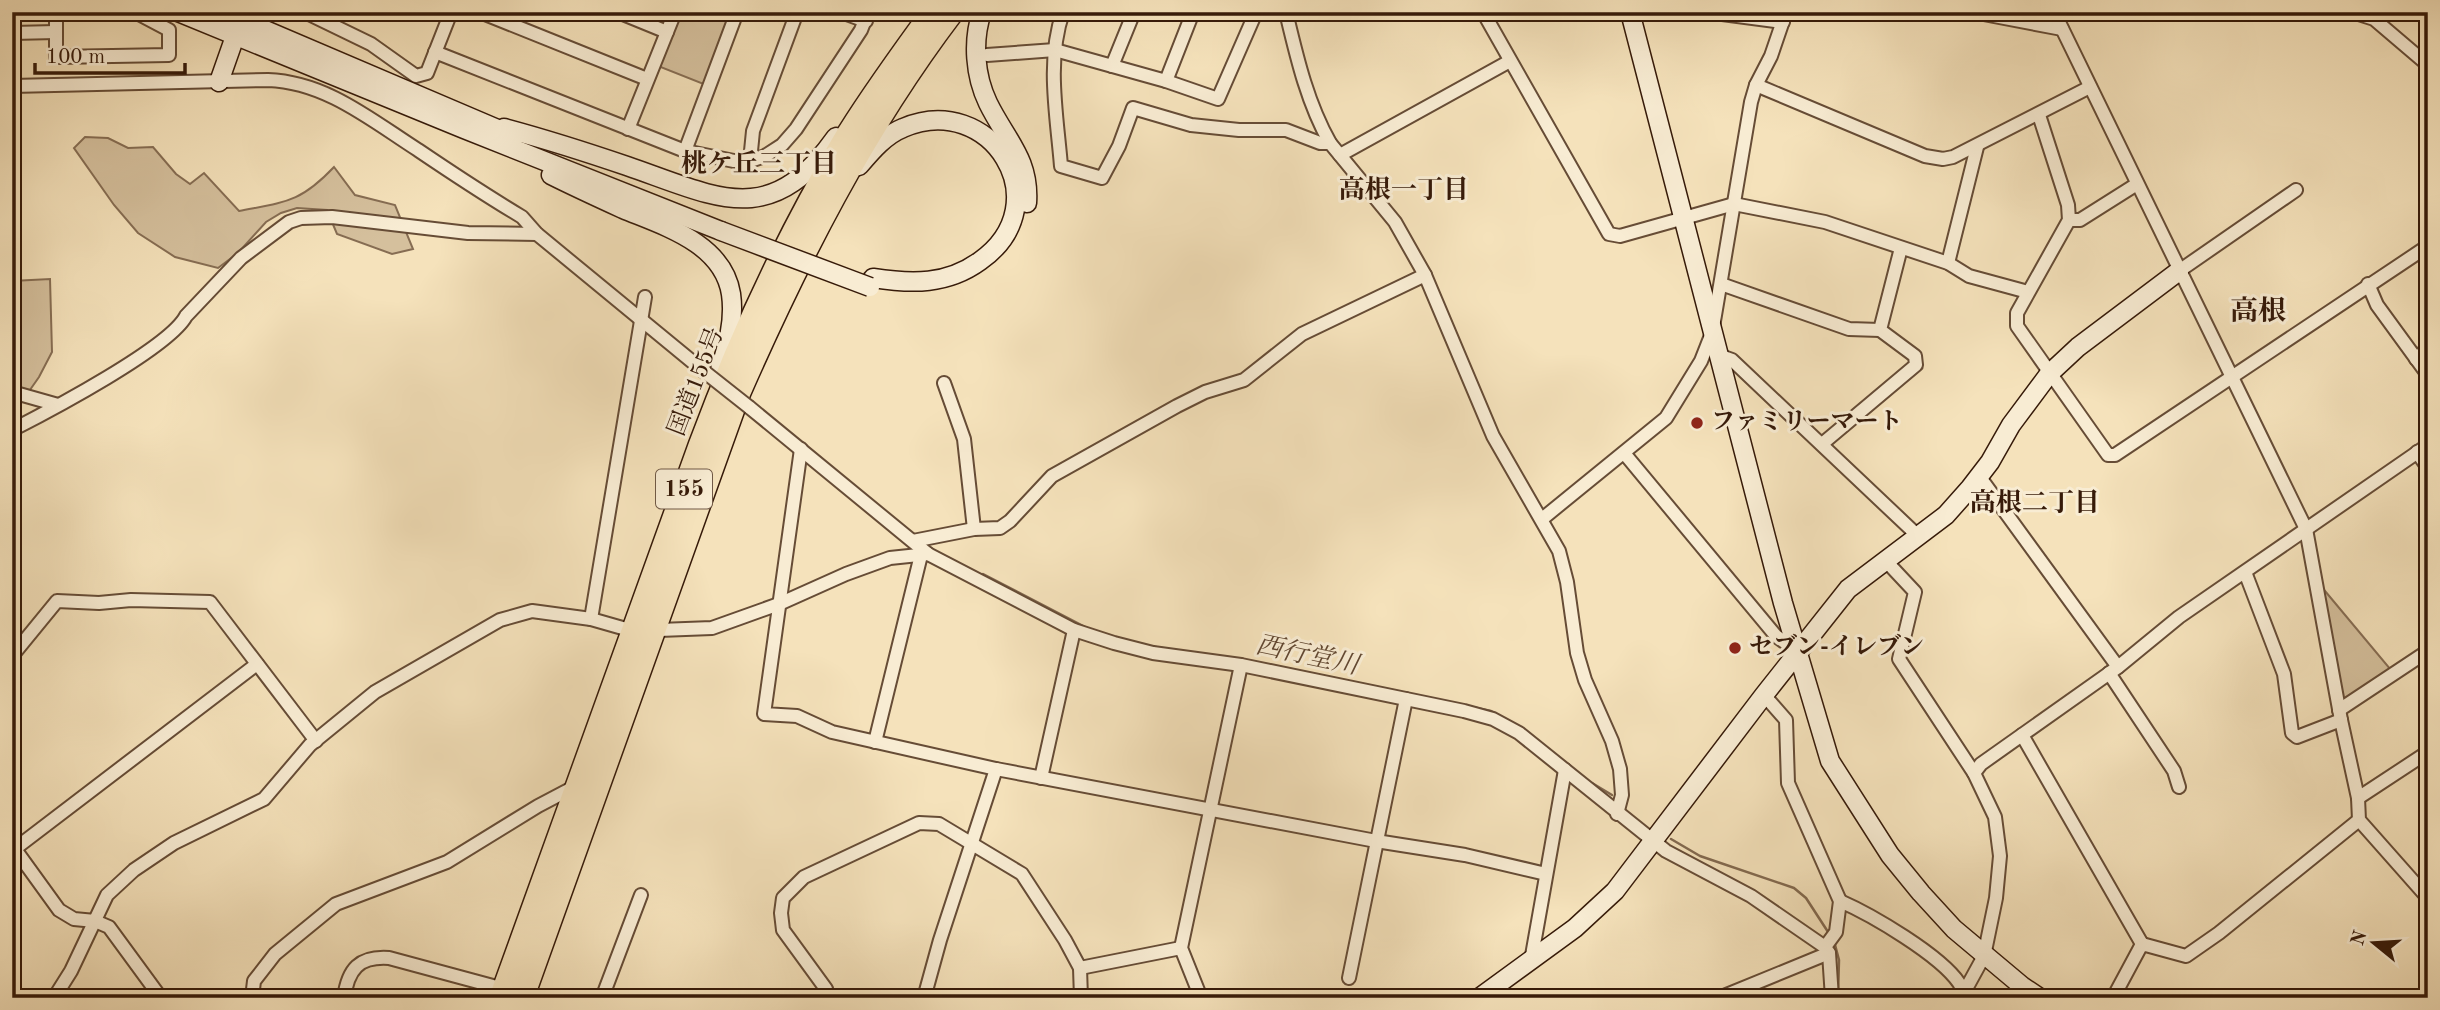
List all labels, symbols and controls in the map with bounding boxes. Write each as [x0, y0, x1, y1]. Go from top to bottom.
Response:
scale bar [35, 32, 186, 76]
text: 100 m [46, 47, 105, 68]
district label: 桃ケ丘三丁目 [681, 149, 837, 178]
district label: 高根一丁目 [1339, 175, 1469, 204]
district label: 高根 [2230, 296, 2286, 327]
street label: 国道155号 [663, 324, 729, 439]
place label: ファミリーマート [1711, 410, 1903, 435]
marker: ファミリーマート [1689, 415, 1705, 431]
road number: 155 [656, 470, 712, 509]
district label: 高根二丁目 [1970, 488, 2100, 517]
water label: 西行堂川 [1253, 631, 1364, 680]
place label: セブン-イレブン [1749, 633, 1924, 660]
marker: セブン-イレブン [1727, 640, 1743, 656]
north arrow [2338, 908, 2408, 978]
text: N [2349, 928, 2372, 948]

